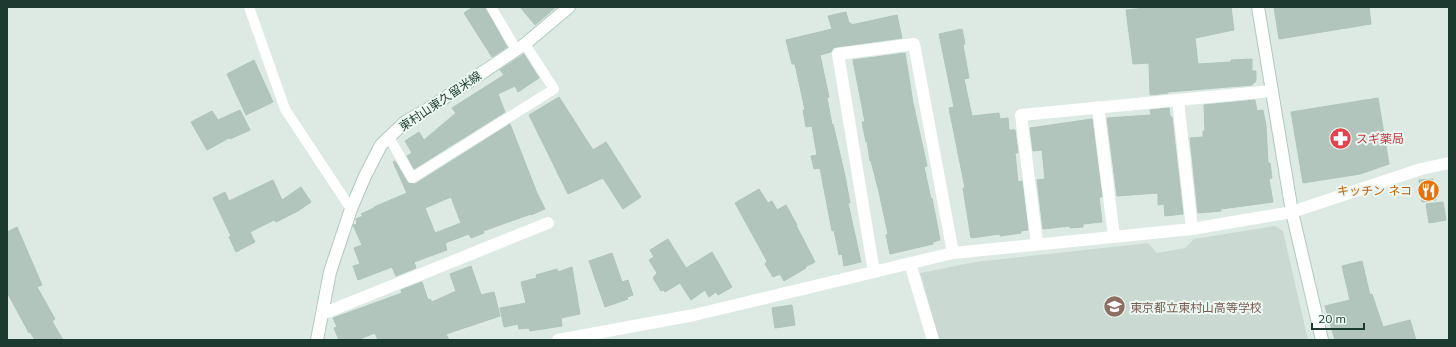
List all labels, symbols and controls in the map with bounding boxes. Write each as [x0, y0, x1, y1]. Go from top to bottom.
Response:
street label: 東村山東久留米線 [396, 68, 484, 134]
pharmacy icon: スギ薬局 [1327, 125, 1353, 151]
place label: スギ薬局 [1356, 131, 1404, 146]
restaurant icon: キッチン ネコ [1415, 177, 1441, 203]
place label: キッチン ネコ [1337, 183, 1412, 198]
school or university icon: 東京都立東村山高等学校 [1102, 294, 1128, 320]
place label: 東京都立東村山高等学校 [1130, 300, 1262, 315]
scale bar [1312, 305, 1364, 331]
text: 20 m [1318, 311, 1346, 326]

